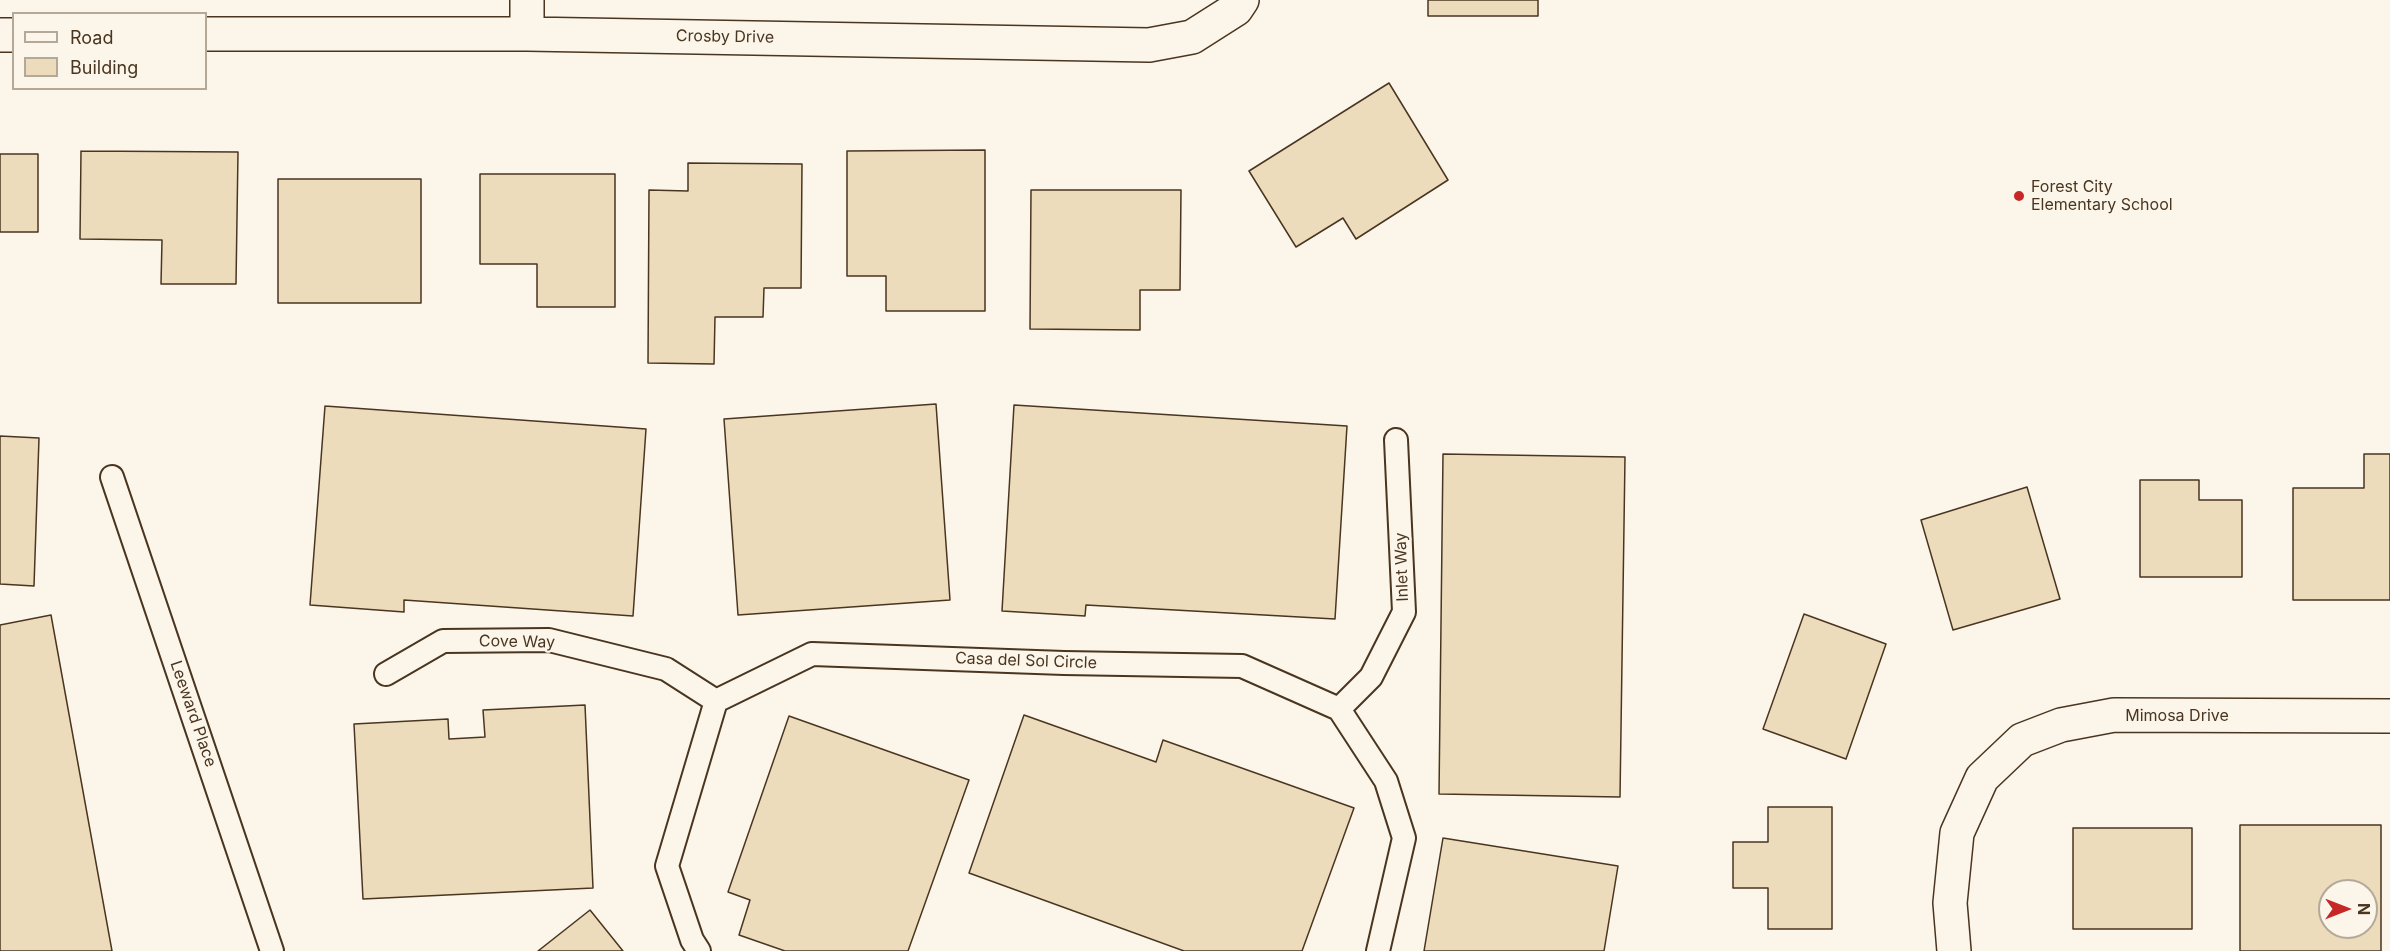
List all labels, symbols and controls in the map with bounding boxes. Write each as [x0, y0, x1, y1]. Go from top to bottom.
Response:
legend [12, 12, 207, 90]
text: Road [70, 27, 113, 48]
street label: Crosby Drive [676, 27, 774, 47]
text: Building [70, 57, 138, 78]
place label: Forest City Elementary School [2031, 177, 2173, 215]
marker: Forest City Elementary School [2012, 189, 2026, 203]
street label: Inlet Way [1391, 532, 1413, 602]
street label: Cove Way [479, 632, 555, 652]
street label: Casa del Sol Circle [955, 649, 1097, 673]
street label: Leeward Place [166, 658, 220, 770]
street label: Mimosa Drive [2125, 706, 2229, 726]
north arrow [2318, 879, 2378, 939]
text: N [2354, 903, 2374, 915]

